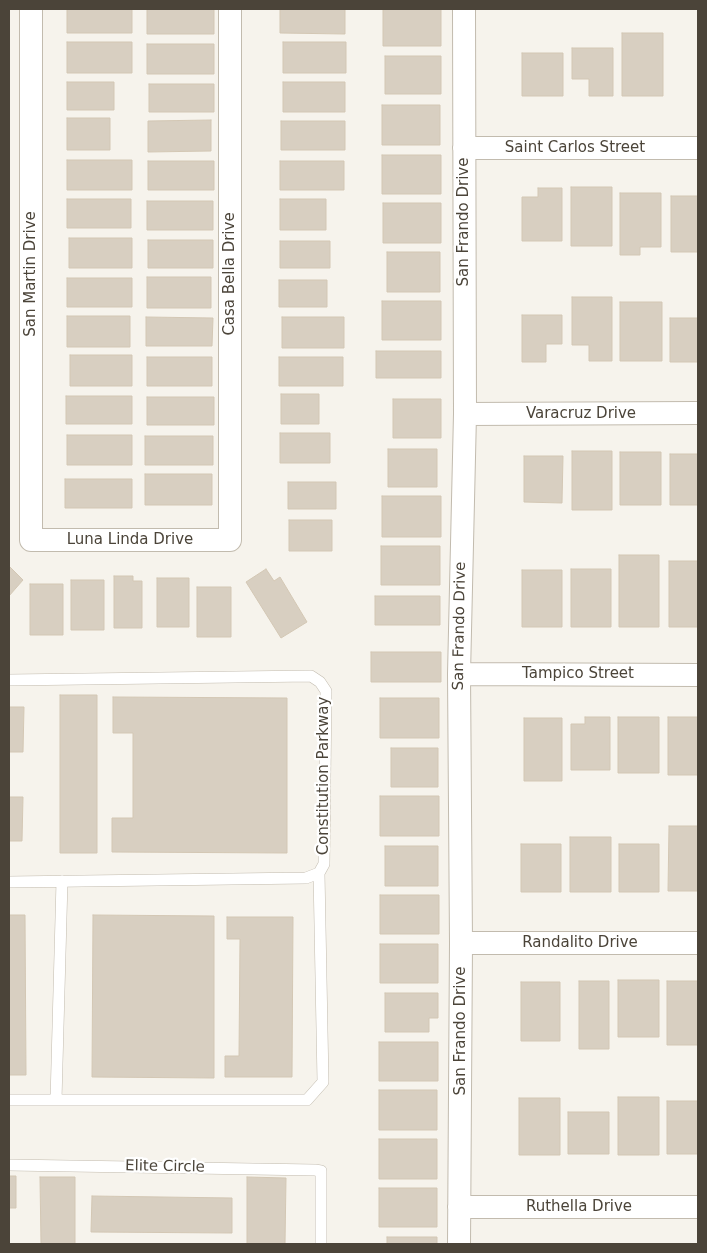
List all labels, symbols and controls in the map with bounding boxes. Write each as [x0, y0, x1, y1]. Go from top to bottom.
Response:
street label: Saint Carlos Street [505, 139, 645, 157]
street label: San Frando Drive [455, 158, 473, 286]
street label: San Martin Drive [22, 211, 40, 337]
street label: Casa Bella Drive [221, 212, 239, 336]
street label: Varacruz Drive [526, 405, 636, 423]
street label: Luna Linda Drive [67, 531, 193, 549]
street label: San Frando Drive [450, 561, 470, 691]
street label: Tampico Street [522, 665, 634, 683]
street label: Constitution Parkway [315, 697, 333, 855]
street label: Randalito Drive [522, 934, 638, 952]
street label: San Frando Drive [452, 967, 470, 1095]
street label: Elite Circle [125, 1157, 205, 1177]
street label: Ruthella Drive [526, 1198, 632, 1216]

